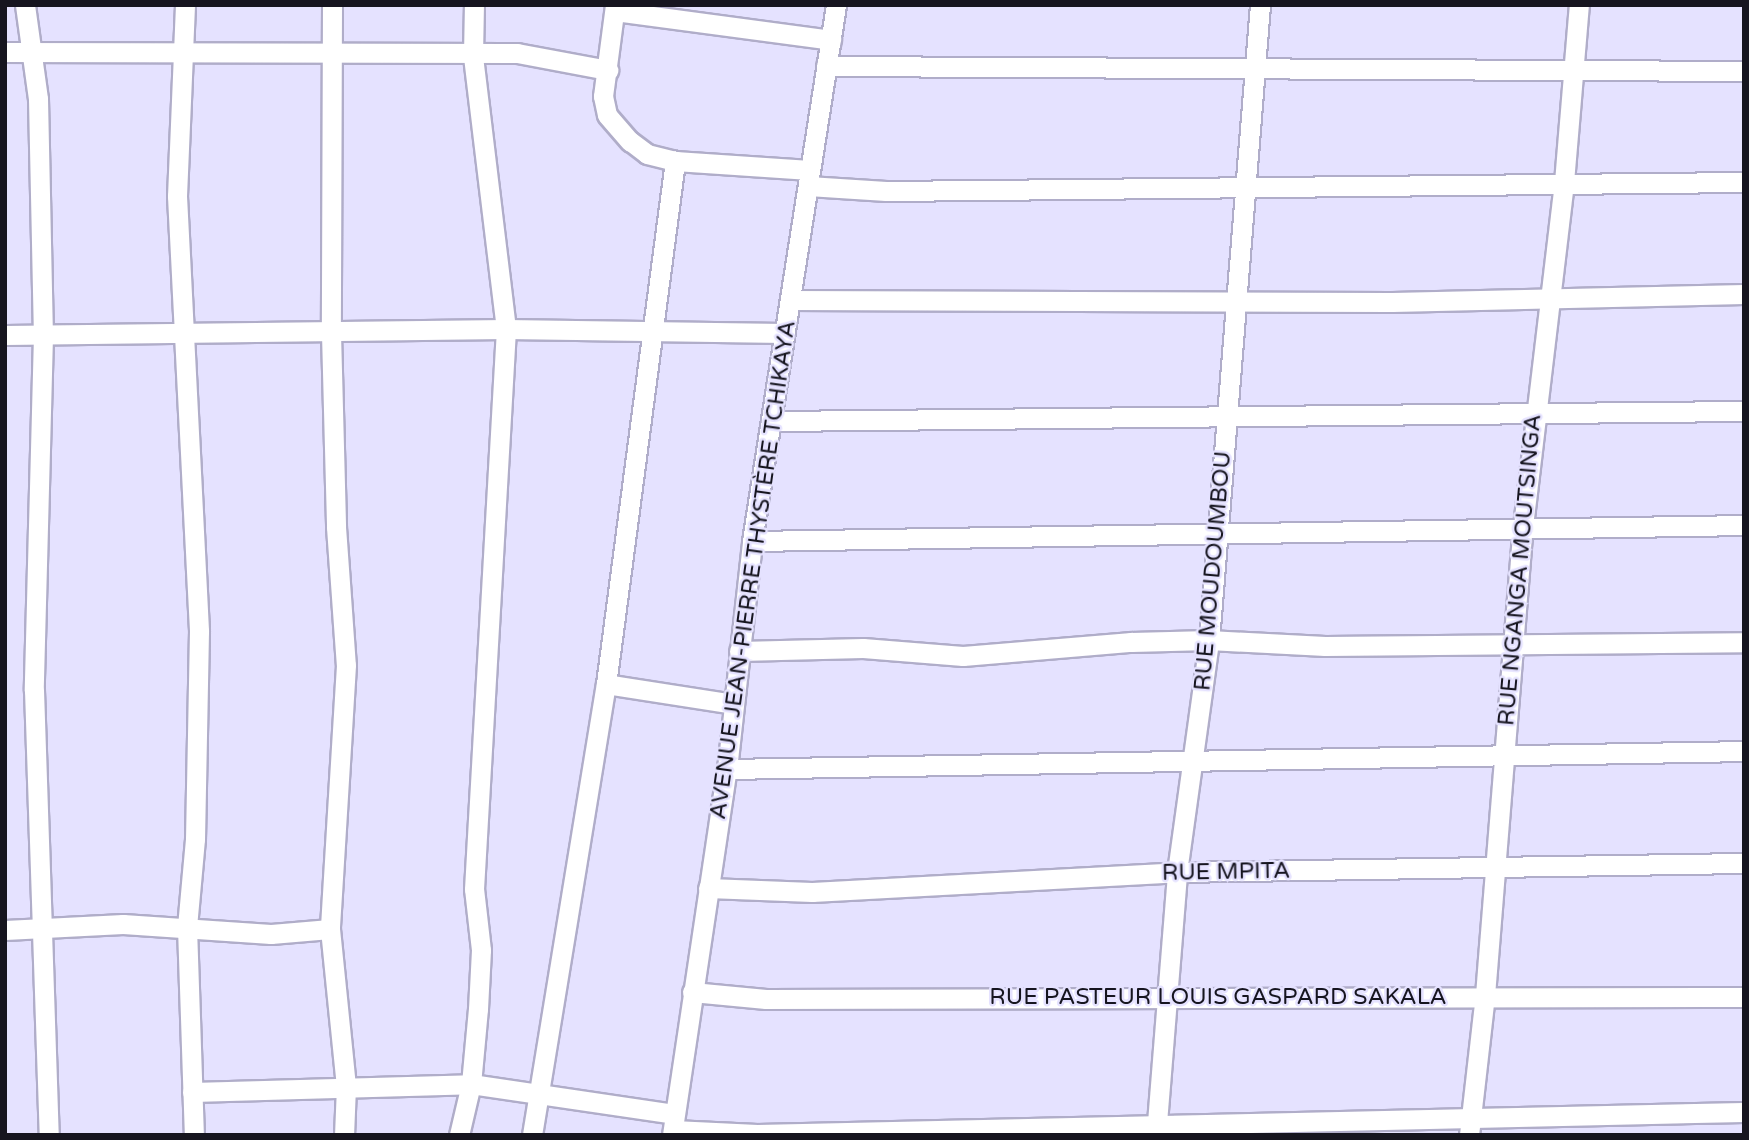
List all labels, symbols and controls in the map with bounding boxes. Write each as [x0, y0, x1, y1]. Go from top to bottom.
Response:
street label: AVENUE JEAN-PIERRE THYSTÈRE TCHIKAYA [704, 319, 802, 821]
street label: RUE NGANGA MOUTSINGA [1493, 413, 1547, 727]
street label: RUE MOUDOUMBOU [1189, 450, 1237, 692]
street label: RUE MPITA [1162, 857, 1290, 887]
street label: RUE PASTEUR LOUIS GASPARD SAKALA [989, 983, 1447, 1011]

